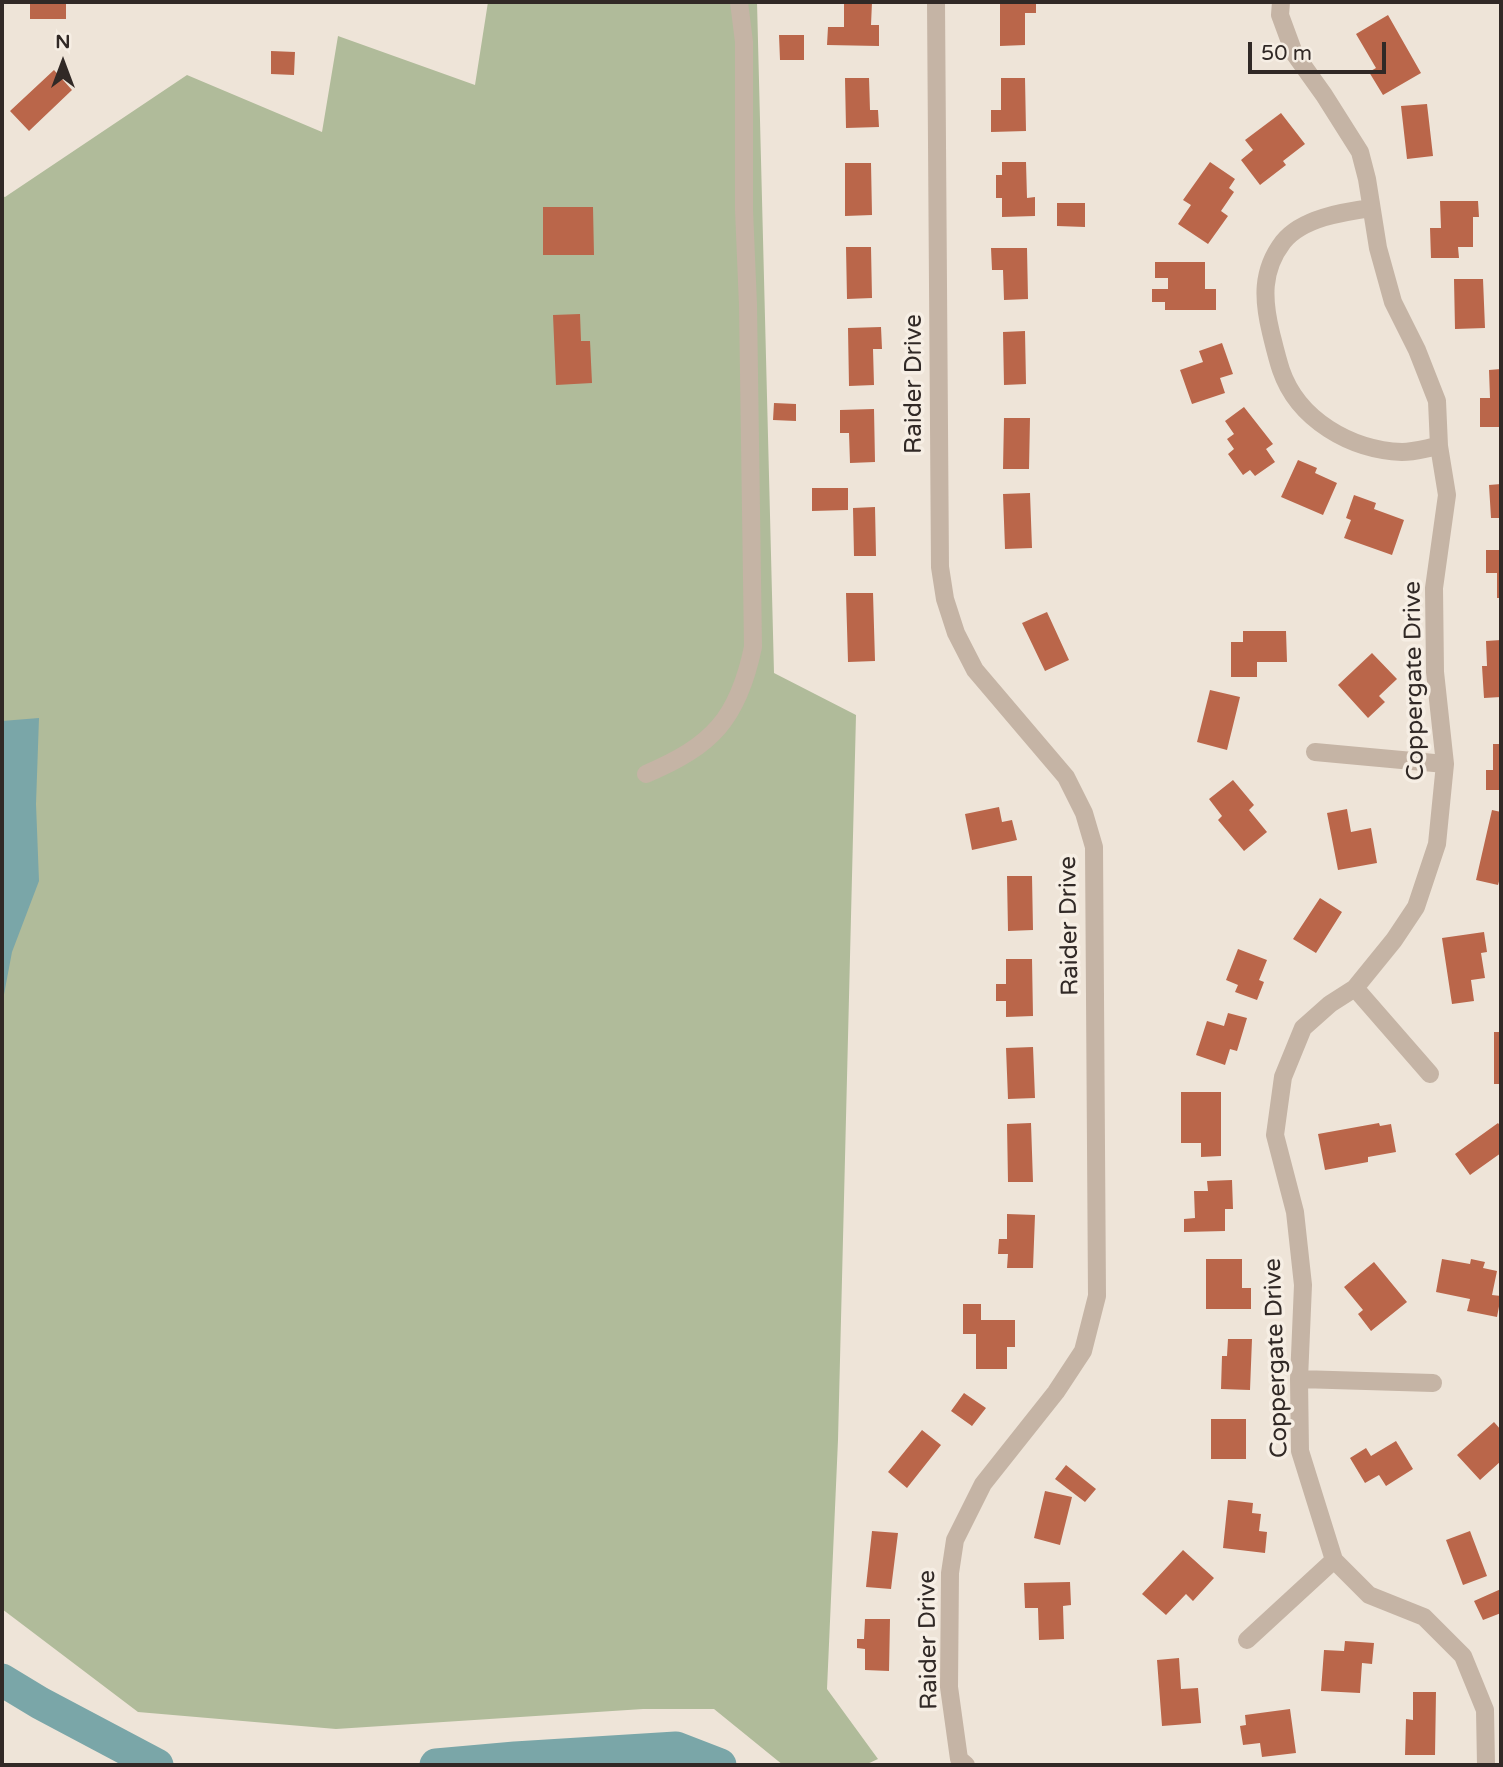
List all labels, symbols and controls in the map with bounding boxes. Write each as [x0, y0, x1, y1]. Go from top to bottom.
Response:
north arrow [28, 28, 98, 98]
scale bar [1251, 28, 1389, 72]
text: N [55, 31, 71, 53]
text: 50 m [1261, 41, 1312, 66]
street label: Raider Drive [901, 314, 929, 454]
street label: Coppergate Drive [1399, 581, 1431, 781]
street label: Raider Drive [1054, 856, 1086, 996]
street label: Coppergate Drive [1259, 1258, 1295, 1458]
street label: Raider Drive [913, 1570, 945, 1710]

